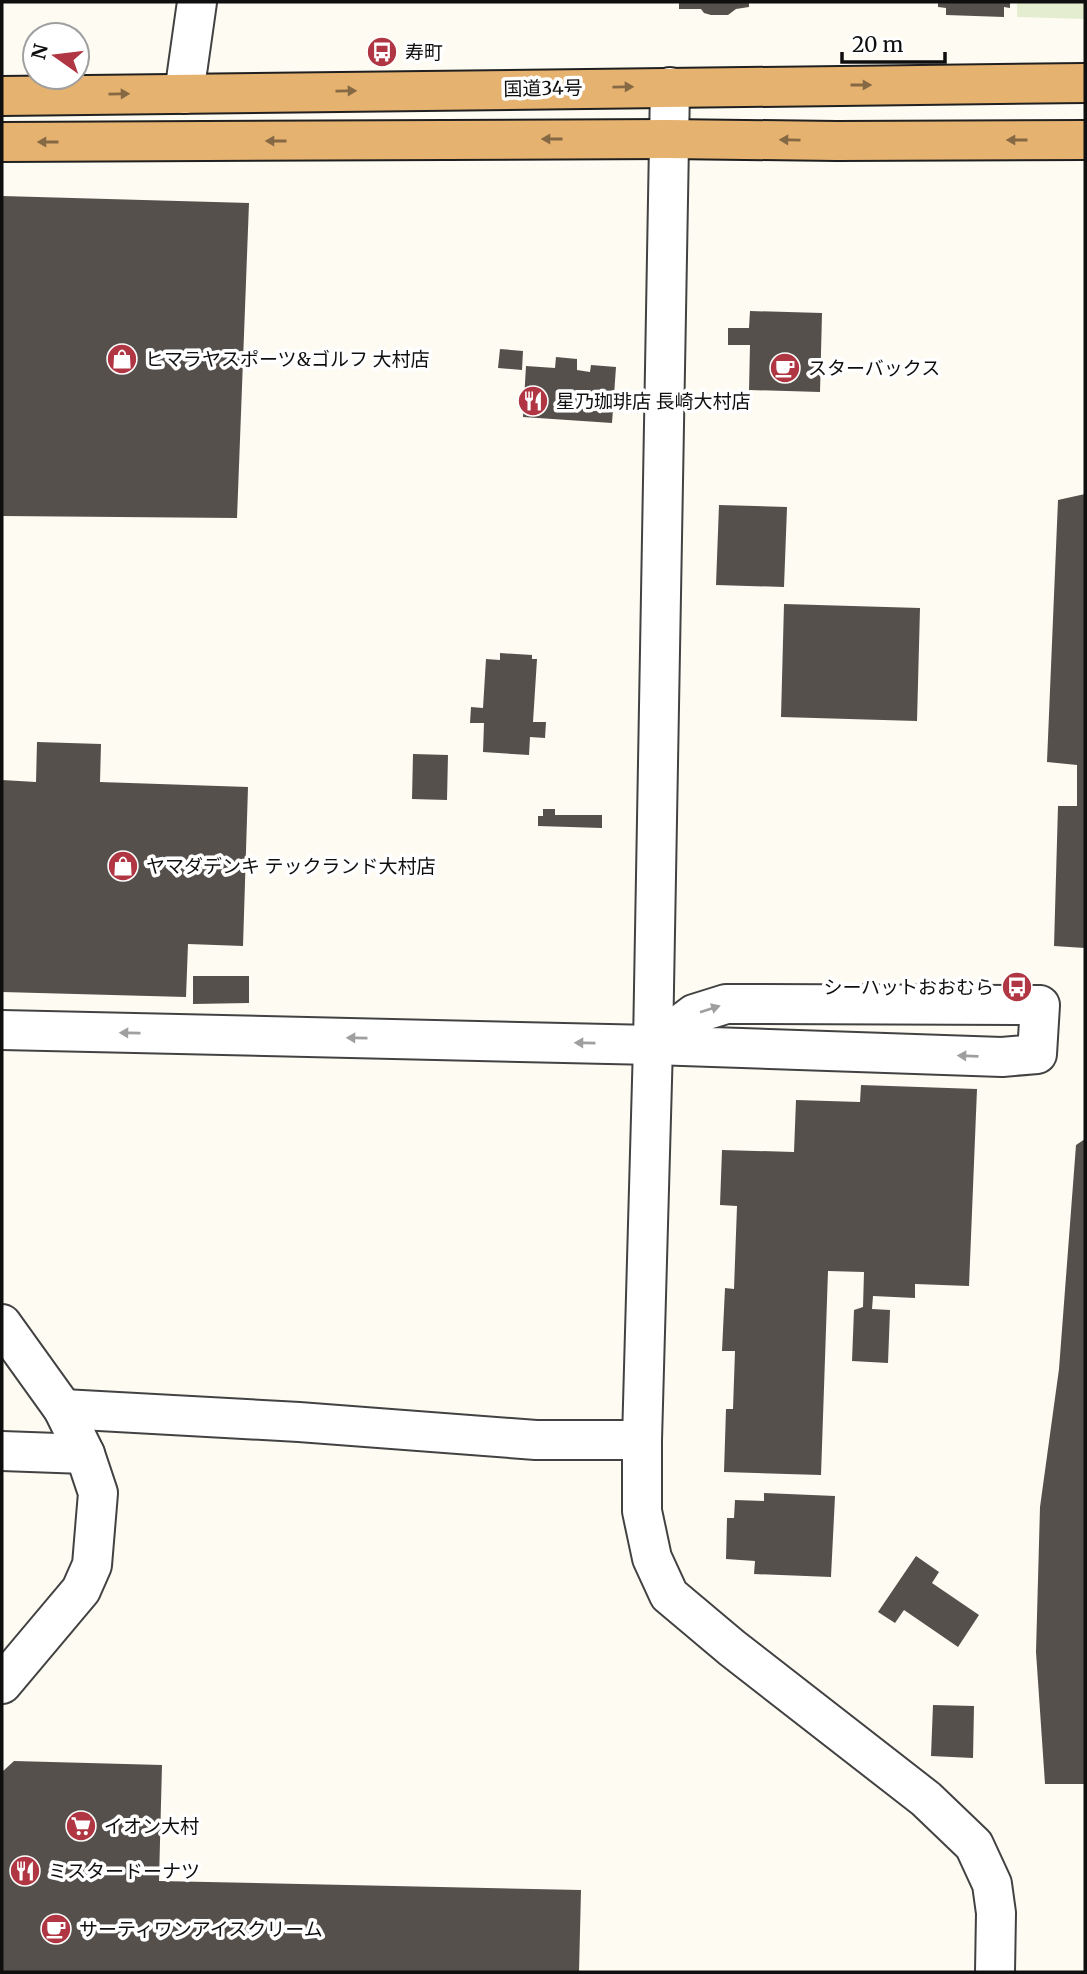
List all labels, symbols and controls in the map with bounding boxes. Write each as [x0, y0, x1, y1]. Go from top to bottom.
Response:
north arrow [21, 21, 91, 91]
scale bar [842, 21, 945, 65]
text: 20 m [852, 31, 904, 58]
bus stop icon: 寿町 [365, 35, 399, 69]
place label: 寿町 [405, 40, 443, 64]
text: N [26, 42, 53, 62]
street label: 国道34号 [503, 75, 583, 101]
one-way arrow [850, 79, 872, 91]
one-way arrow [612, 81, 634, 93]
one-way arrow [336, 85, 358, 97]
one-way arrow [108, 88, 130, 100]
one-way arrow [541, 133, 563, 145]
one-way arrow [778, 134, 800, 146]
one-way arrow [1006, 134, 1028, 146]
one-way arrow [264, 135, 286, 147]
one-way arrow [37, 136, 59, 148]
shop icon: ヒマラヤスポーツ&ゴルフ 大村店 [105, 342, 139, 376]
place label: ヒマラヤスポーツ&ゴルフ 大村店 [145, 347, 430, 371]
cafe icon: スターバックス [768, 351, 802, 385]
place label: スターバックス [808, 356, 940, 380]
restaurant icon: 星乃珈琲店 長崎大村店 [516, 384, 550, 418]
place label: 星乃珈琲店 長崎大村店 [556, 389, 751, 413]
shop icon: ヤマダデンキ テックランド大村店 [106, 849, 140, 883]
place label: ヤマダデンキ テックランド大村店 [146, 854, 436, 878]
bus stop icon: シーハットおおむら [1000, 970, 1034, 1004]
place label: シーハットおおむら [823, 975, 994, 999]
one-way arrow [700, 1003, 721, 1014]
one-way arrow [119, 1027, 141, 1038]
one-way arrow [346, 1032, 368, 1044]
one-way arrow [574, 1038, 596, 1049]
one-way arrow [957, 1050, 979, 1061]
supermarket icon: イオン大村 [64, 1809, 98, 1843]
place label: イオン大村 [104, 1814, 199, 1838]
restaurant icon: ミスタードーナツ [8, 1854, 42, 1888]
place label: ミスタードーナツ [48, 1859, 200, 1883]
cafe icon: サーティワンアイスクリーム [39, 1912, 73, 1946]
place label: サーティワンアイスクリーム [79, 1917, 323, 1941]

